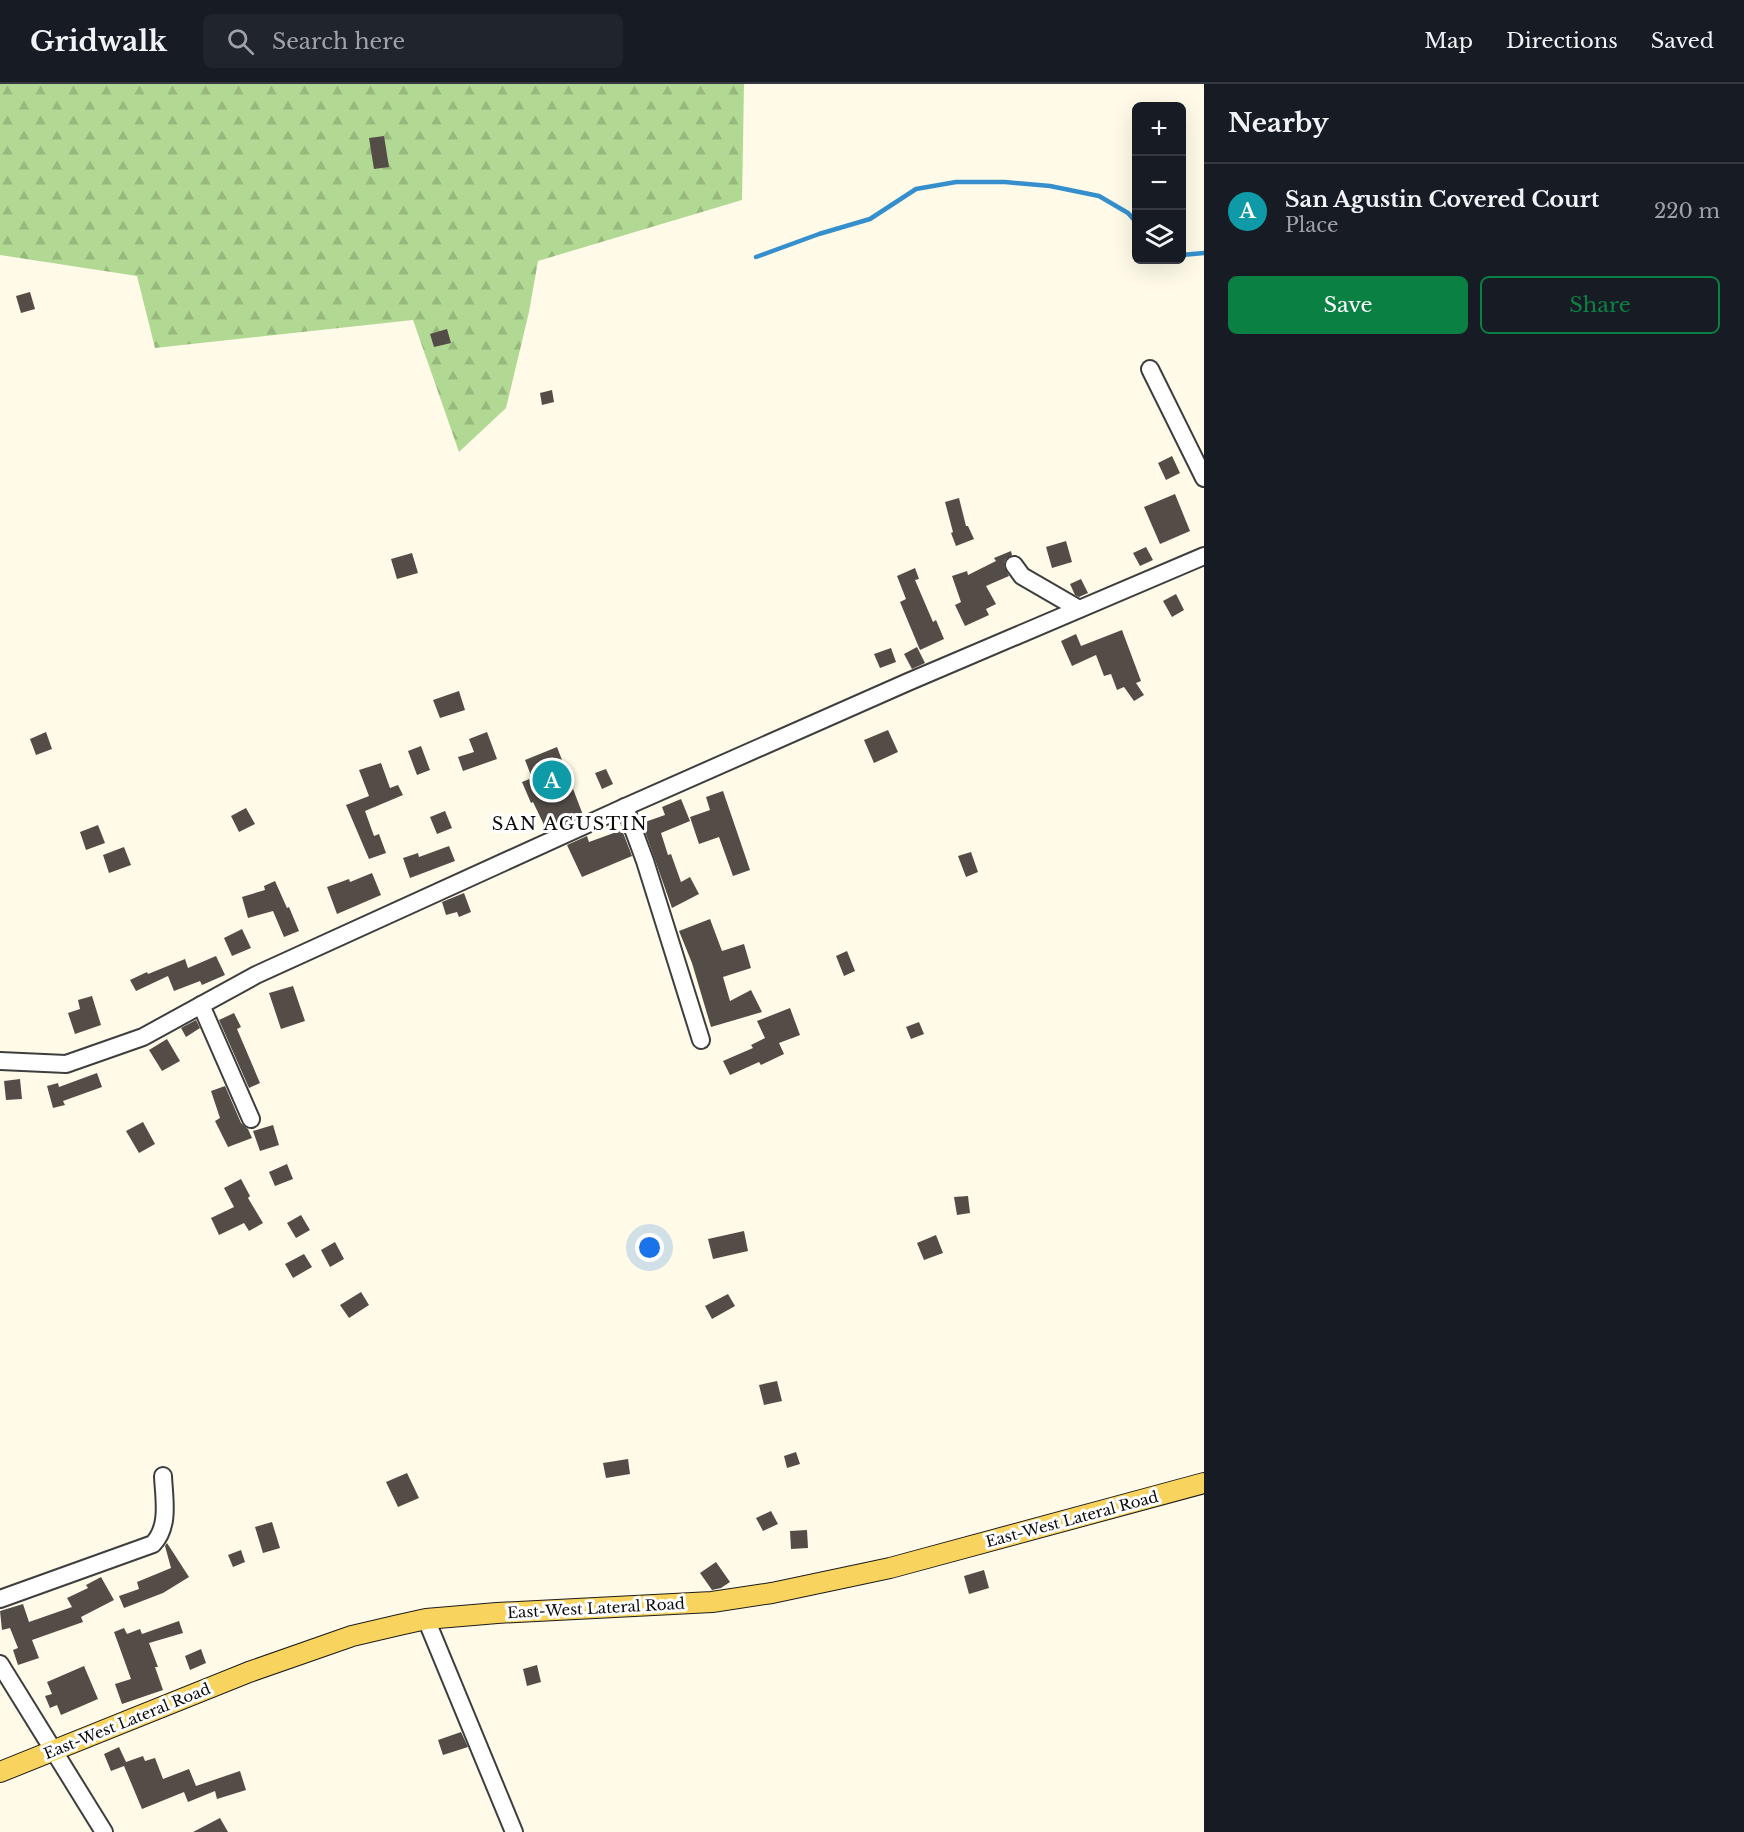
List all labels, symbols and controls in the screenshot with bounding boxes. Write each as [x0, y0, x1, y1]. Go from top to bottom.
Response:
search box [203, 14, 623, 68]
text: Gridwalk [30, 24, 167, 59]
icon: search [224, 25, 257, 58]
text: Search here [272, 28, 405, 55]
text: Map [1424, 28, 1473, 54]
text: Directions [1506, 28, 1618, 54]
text: Saved [1651, 28, 1714, 54]
map controls [1132, 102, 1186, 264]
button: + [1132, 102, 1186, 156]
text: Nearby [1228, 107, 1329, 139]
button: − [1132, 156, 1186, 210]
text: San Agustin Covered Court [1285, 186, 1599, 213]
text: A [1239, 199, 1256, 223]
text: 220 m [1654, 199, 1720, 223]
button: layers [1132, 210, 1186, 264]
text: Place [1285, 213, 1339, 237]
button: Save [1228, 276, 1468, 334]
button: Share [1480, 276, 1720, 334]
pin: A [532, 758, 572, 802]
district label: SAN AGUSTIN [492, 813, 648, 835]
your location [635, 1233, 664, 1262]
street label: East-West Lateral Road [984, 1487, 1160, 1551]
street label: East-West Lateral Road [507, 1594, 685, 1622]
street label: East-West Lateral Road [41, 1679, 213, 1763]

